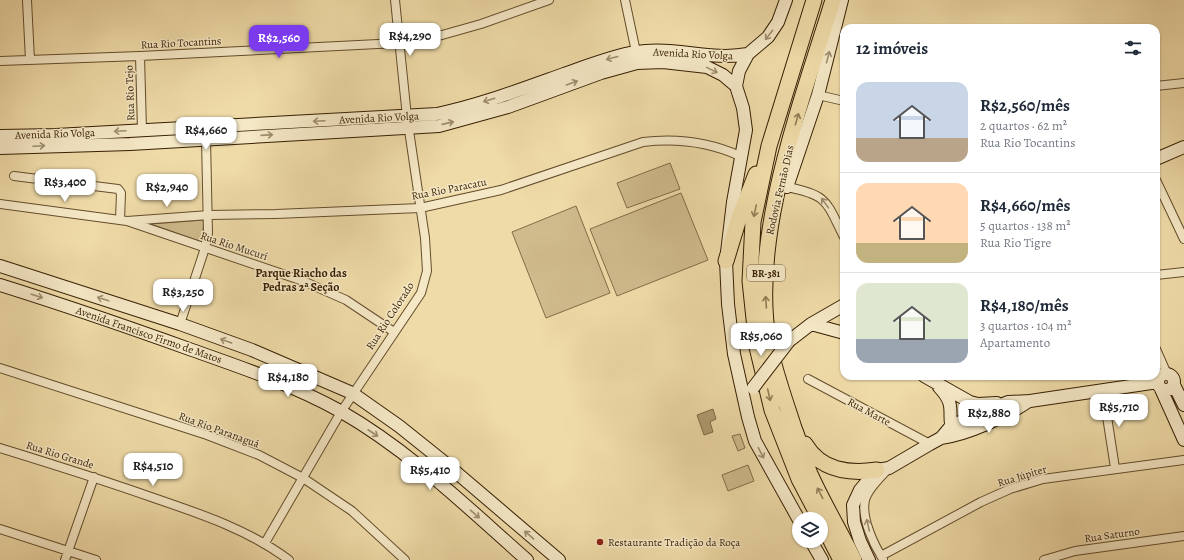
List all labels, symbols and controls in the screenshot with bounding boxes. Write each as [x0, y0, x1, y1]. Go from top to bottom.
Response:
pin: R$4,290 [373, 23, 447, 57]
pin: R$2,560 [242, 25, 316, 59]
text: R$4,290 [389, 27, 431, 44]
text: R$2,560 [258, 29, 300, 46]
one-way arrow [765, 29, 773, 40]
street label: Rua Rio Tocantins [140, 33, 222, 53]
text: 12 imóveis [856, 37, 928, 60]
icon: filters [1122, 37, 1144, 59]
street label: Avenida Rio Volga [652, 44, 734, 64]
one-way arrow [825, 51, 832, 64]
one-way arrow [606, 55, 619, 63]
street label: Rua Rio Tejo [122, 64, 138, 121]
one-way arrow [706, 67, 718, 74]
one-way arrow [566, 79, 578, 87]
text: R$2,560/mês [980, 94, 1070, 117]
one-way arrow [483, 97, 496, 104]
icon: home [888, 98, 936, 146]
street label: Avenida Rio Volga [338, 108, 420, 128]
one-way arrow [794, 113, 801, 126]
pin: R$4,660 [169, 117, 243, 151]
one-way arrow [313, 117, 326, 125]
text: 2 quartos · 62 m² [980, 117, 1067, 134]
one-way arrow [442, 119, 455, 127]
text: R$4,660 [185, 121, 227, 138]
street label: Avenida Rio Volga [14, 125, 96, 143]
one-way arrow [114, 127, 127, 135]
one-way arrow [260, 132, 273, 139]
text: Rua Rio Tocantins [980, 134, 1075, 151]
one-way arrow [32, 143, 45, 150]
street label: Rodovia Fernão Dias [762, 144, 798, 236]
pin: R$3,400 [28, 169, 102, 203]
text: R$3,400 [44, 173, 86, 190]
pin: R$2,940 [130, 174, 204, 208]
street label: Rua Rio Paracatu [410, 174, 488, 204]
text: R$2,940 [146, 178, 188, 195]
text: R$4,660/mês [980, 194, 1070, 217]
one-way arrow [821, 198, 829, 209]
icon: home [888, 199, 936, 247]
one-way arrow [751, 204, 759, 217]
text: 5 quartos · 138 m² [980, 217, 1070, 234]
street label: Rua Rio Mucurí [198, 228, 270, 264]
text: Rua Rio Tigre [980, 234, 1051, 251]
district label: Parque Riacho das Pedras 2ª Seção [255, 265, 347, 295]
road number: BR-381 [747, 265, 785, 281]
pin: R$3,250 [146, 279, 220, 313]
street label: Rua Rio Colorado [362, 279, 418, 353]
text: R$3,250 [162, 283, 204, 300]
one-way arrow [31, 293, 43, 301]
text: R$4,180/mês [980, 294, 1069, 317]
one-way arrow [96, 295, 109, 302]
one-way arrow [762, 296, 769, 309]
icon: home [888, 299, 936, 347]
street label: Avenida Francisco Firmo de Matos [73, 303, 224, 367]
text: 3 quartos · 104 m² [980, 317, 1071, 334]
pin: R$5,060 [724, 323, 798, 357]
text: R$5,060 [740, 327, 782, 344]
text: Apartamento [980, 334, 1050, 351]
one-way arrow [220, 336, 232, 344]
pin: R$4,180 [251, 364, 325, 398]
text: R$4,180 [267, 368, 309, 385]
one-way arrow [765, 388, 773, 401]
street label: Rua Marte [845, 394, 893, 430]
pin: R$5,710 [1082, 394, 1156, 428]
text: R$5,710 [1099, 398, 1139, 415]
pin: R$2,880 [952, 400, 1026, 434]
text: R$2,880 [967, 404, 1011, 421]
street label: Rua Rio Paranaguá [177, 408, 262, 452]
one-way arrow [368, 429, 379, 437]
street label: Rua Rio Grande [24, 438, 96, 472]
one-way arrow [758, 447, 766, 459]
pin: R$4,510 [116, 453, 190, 487]
text: R$4,510 [133, 457, 173, 474]
pin: R$5,410 [393, 457, 467, 491]
text: R$5,410 [410, 461, 450, 478]
street label: Rua Júpiter [996, 461, 1048, 491]
one-way arrow [816, 487, 823, 499]
one-way arrow [470, 509, 480, 519]
map controls [792, 512, 828, 548]
button: layers [792, 512, 828, 548]
one-way arrow [863, 518, 871, 531]
street label: Rua Saturno [1083, 524, 1141, 546]
one-way arrow [524, 531, 535, 540]
place label: Restaurante Tradição da Roça [608, 535, 741, 550]
marker: Restaurante Tradição da Roça [595, 537, 605, 547]

